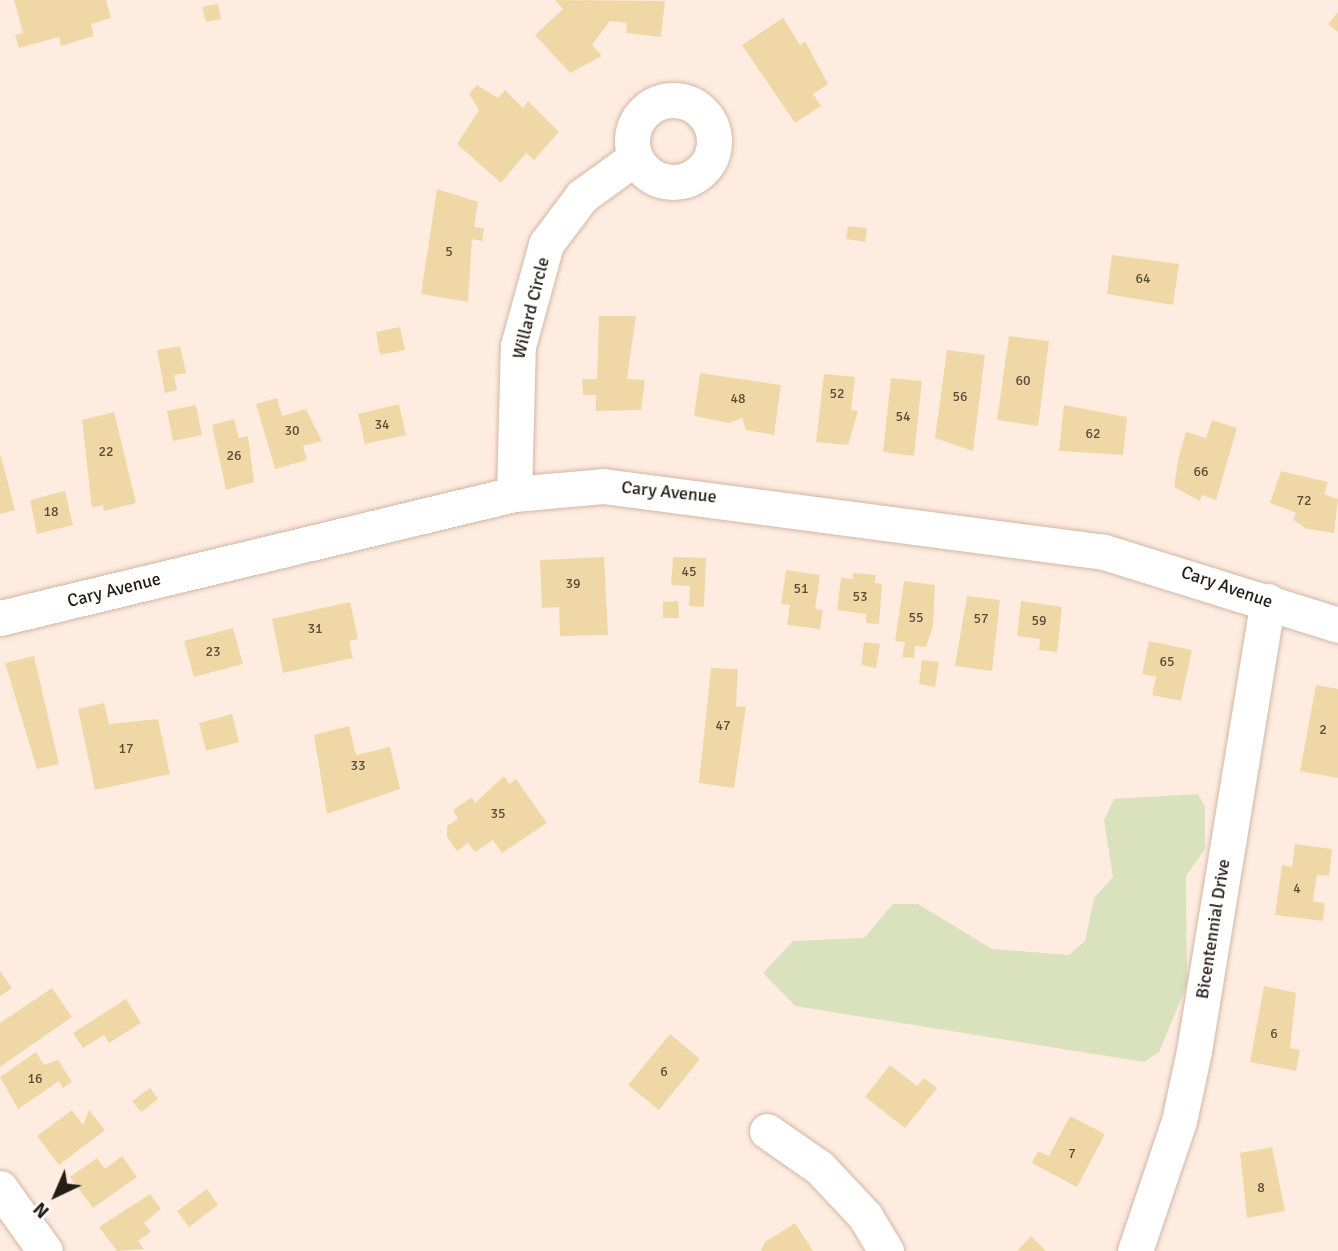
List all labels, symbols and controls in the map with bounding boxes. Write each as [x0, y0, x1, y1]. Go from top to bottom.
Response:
house number: 5 [445, 244, 453, 260]
street label: Willard Circle [508, 255, 554, 361]
house number: 64 [1135, 271, 1151, 287]
house number: 60 [1015, 373, 1031, 389]
house number: 52 [829, 386, 845, 402]
house number: 56 [952, 389, 968, 405]
house number: 48 [730, 391, 746, 407]
house number: 54 [895, 409, 911, 425]
house number: 34 [374, 417, 390, 433]
house number: 30 [284, 423, 300, 439]
house number: 62 [1085, 426, 1101, 442]
house number: 22 [98, 444, 114, 460]
house number: 26 [226, 448, 242, 464]
house number: 66 [1193, 464, 1209, 480]
street label: Cary Avenue [620, 476, 718, 508]
house number: 72 [1296, 493, 1312, 509]
house number: 18 [43, 504, 59, 520]
street label: Cary Avenue [1178, 561, 1276, 613]
house number: 45 [681, 564, 697, 580]
street label: Cary Avenue [65, 568, 163, 612]
house number: 39 [565, 576, 581, 592]
house number: 51 [793, 581, 809, 597]
house number: 53 [852, 589, 868, 605]
house number: 55 [908, 610, 924, 626]
house number: 57 [973, 611, 989, 627]
house number: 59 [1031, 613, 1047, 629]
house number: 31 [307, 621, 323, 637]
house number: 23 [205, 644, 221, 660]
house number: 65 [1159, 654, 1175, 670]
house number: 47 [715, 718, 731, 734]
house number: 2 [1319, 722, 1327, 738]
house number: 17 [118, 741, 134, 757]
house number: 33 [350, 758, 366, 774]
house number: 35 [490, 806, 506, 822]
street label: Bicentennial Drive [1191, 858, 1235, 1000]
house number: 4 [1293, 881, 1301, 897]
house number: 6 [1270, 1026, 1278, 1042]
house number: 6 [660, 1064, 668, 1080]
house number: 16 [27, 1071, 43, 1087]
house number: 7 [1068, 1146, 1076, 1162]
north arrow [21, 1160, 91, 1230]
house number: 8 [1257, 1180, 1265, 1196]
text: N [28, 1197, 55, 1223]

